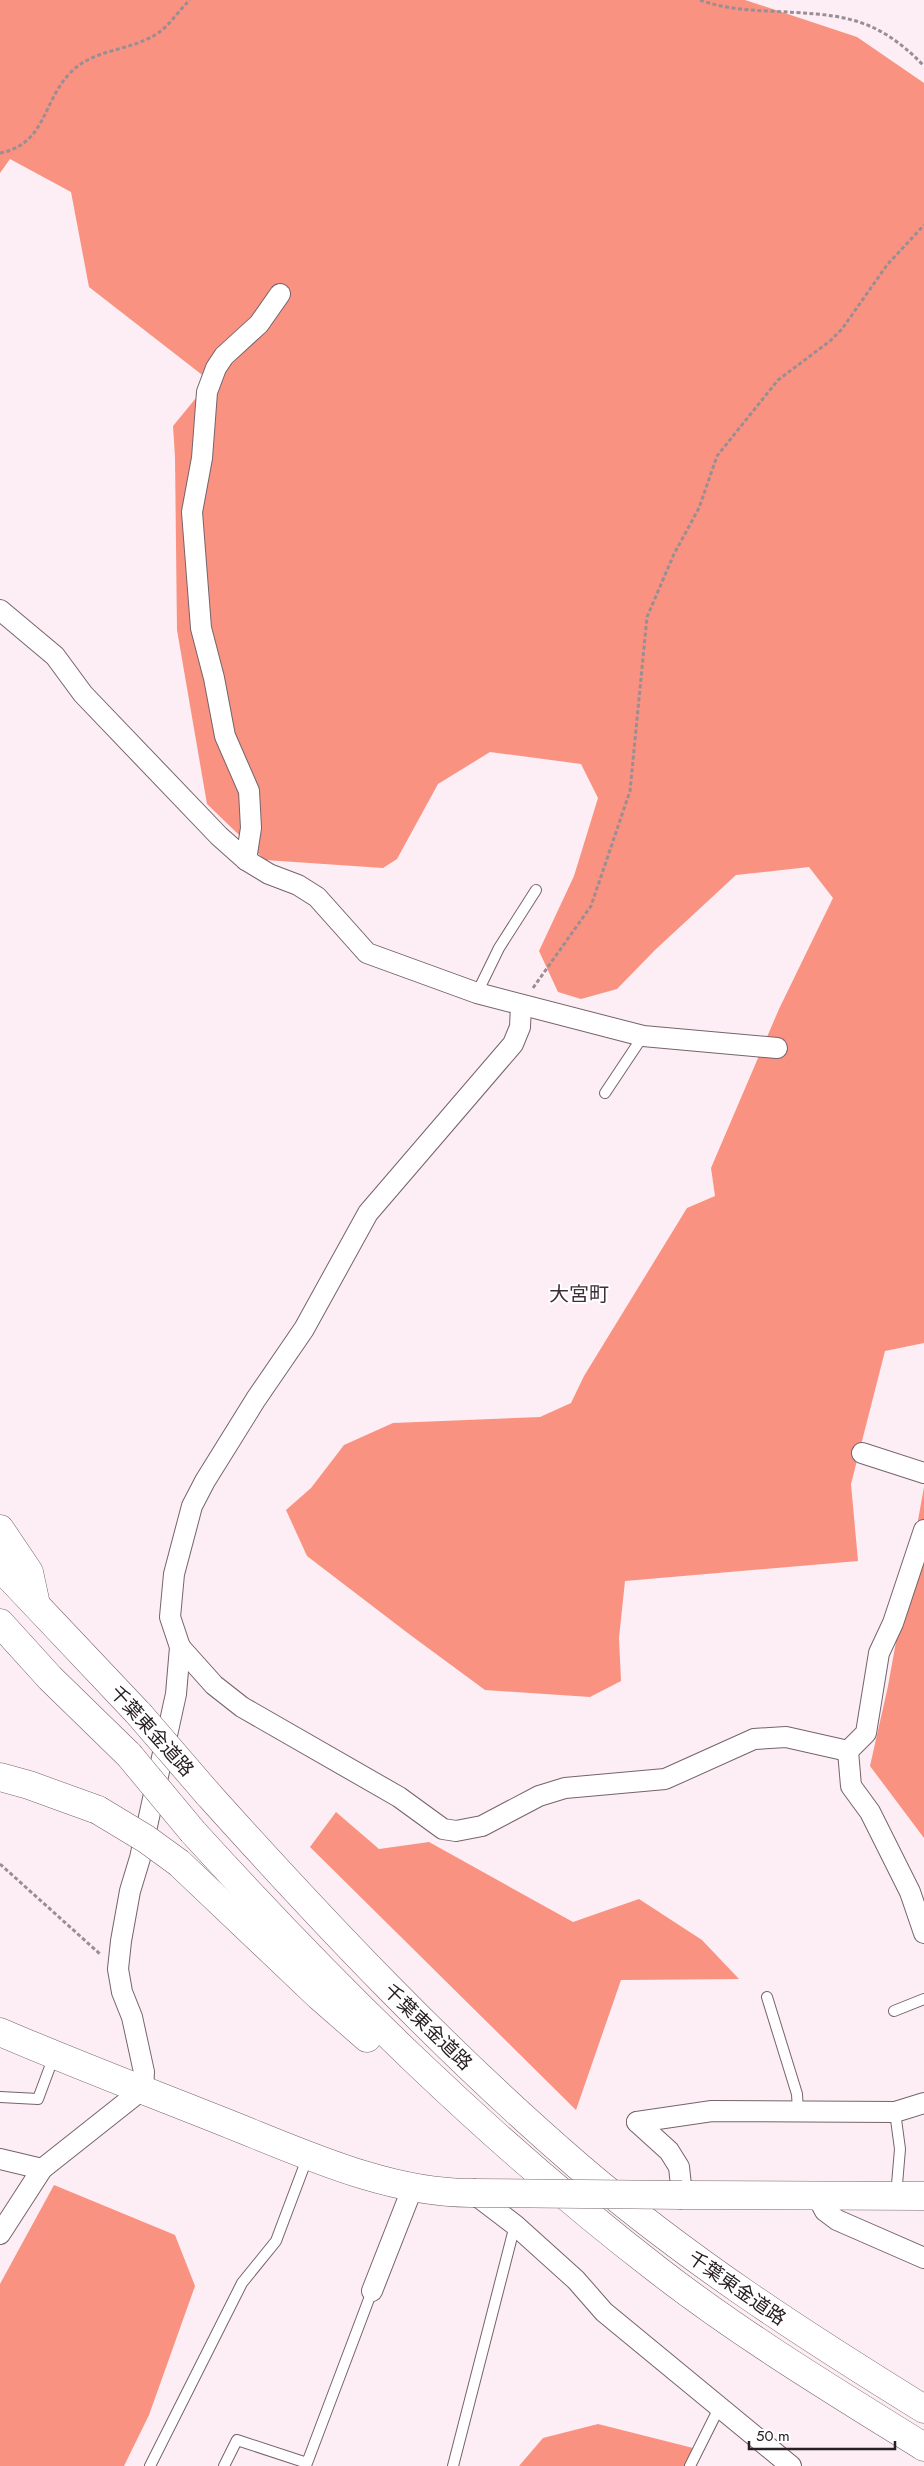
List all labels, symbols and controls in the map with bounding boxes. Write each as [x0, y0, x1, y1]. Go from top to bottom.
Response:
district label: 大宮町 [549, 1280, 609, 1309]
street label: 千葉東金道路 [104, 1680, 200, 1782]
street label: 千葉東金道路 [378, 1978, 478, 2076]
street label: 千葉東金道路 [683, 2244, 791, 2332]
scale bar [749, 2418, 895, 2450]
text: 50 m [756, 2425, 790, 2447]

